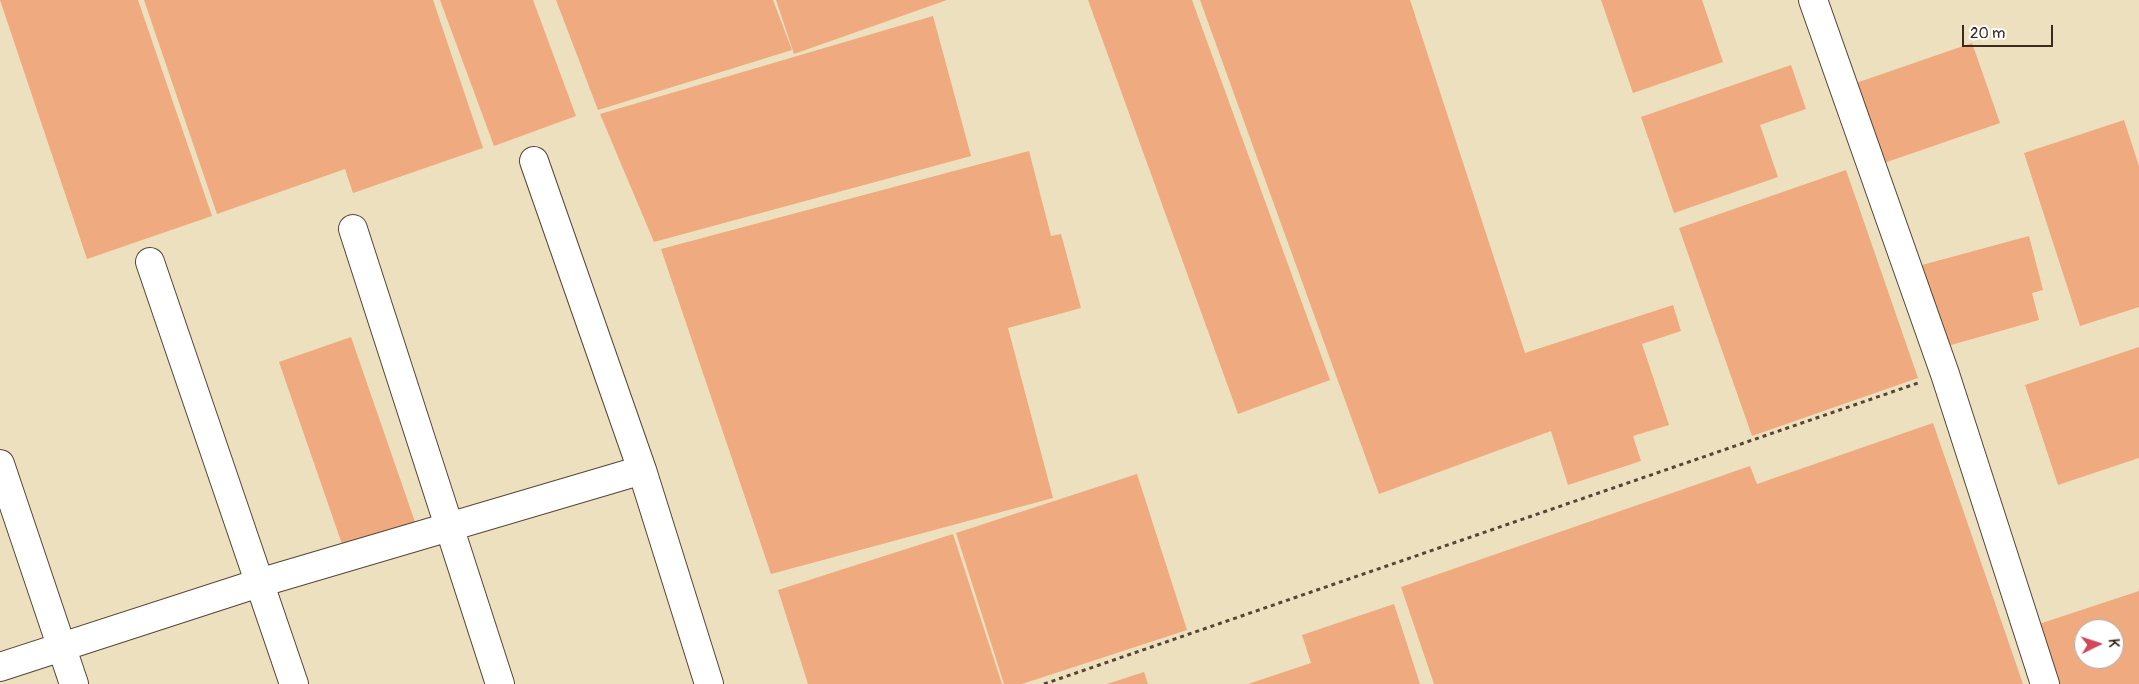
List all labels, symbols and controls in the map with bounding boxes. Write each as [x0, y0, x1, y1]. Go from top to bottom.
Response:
scale bar [1964, 15, 2055, 47]
text: 20 m [1970, 24, 2005, 43]
north arrow [2074, 619, 2124, 669]
text: K [2105, 638, 2122, 648]

